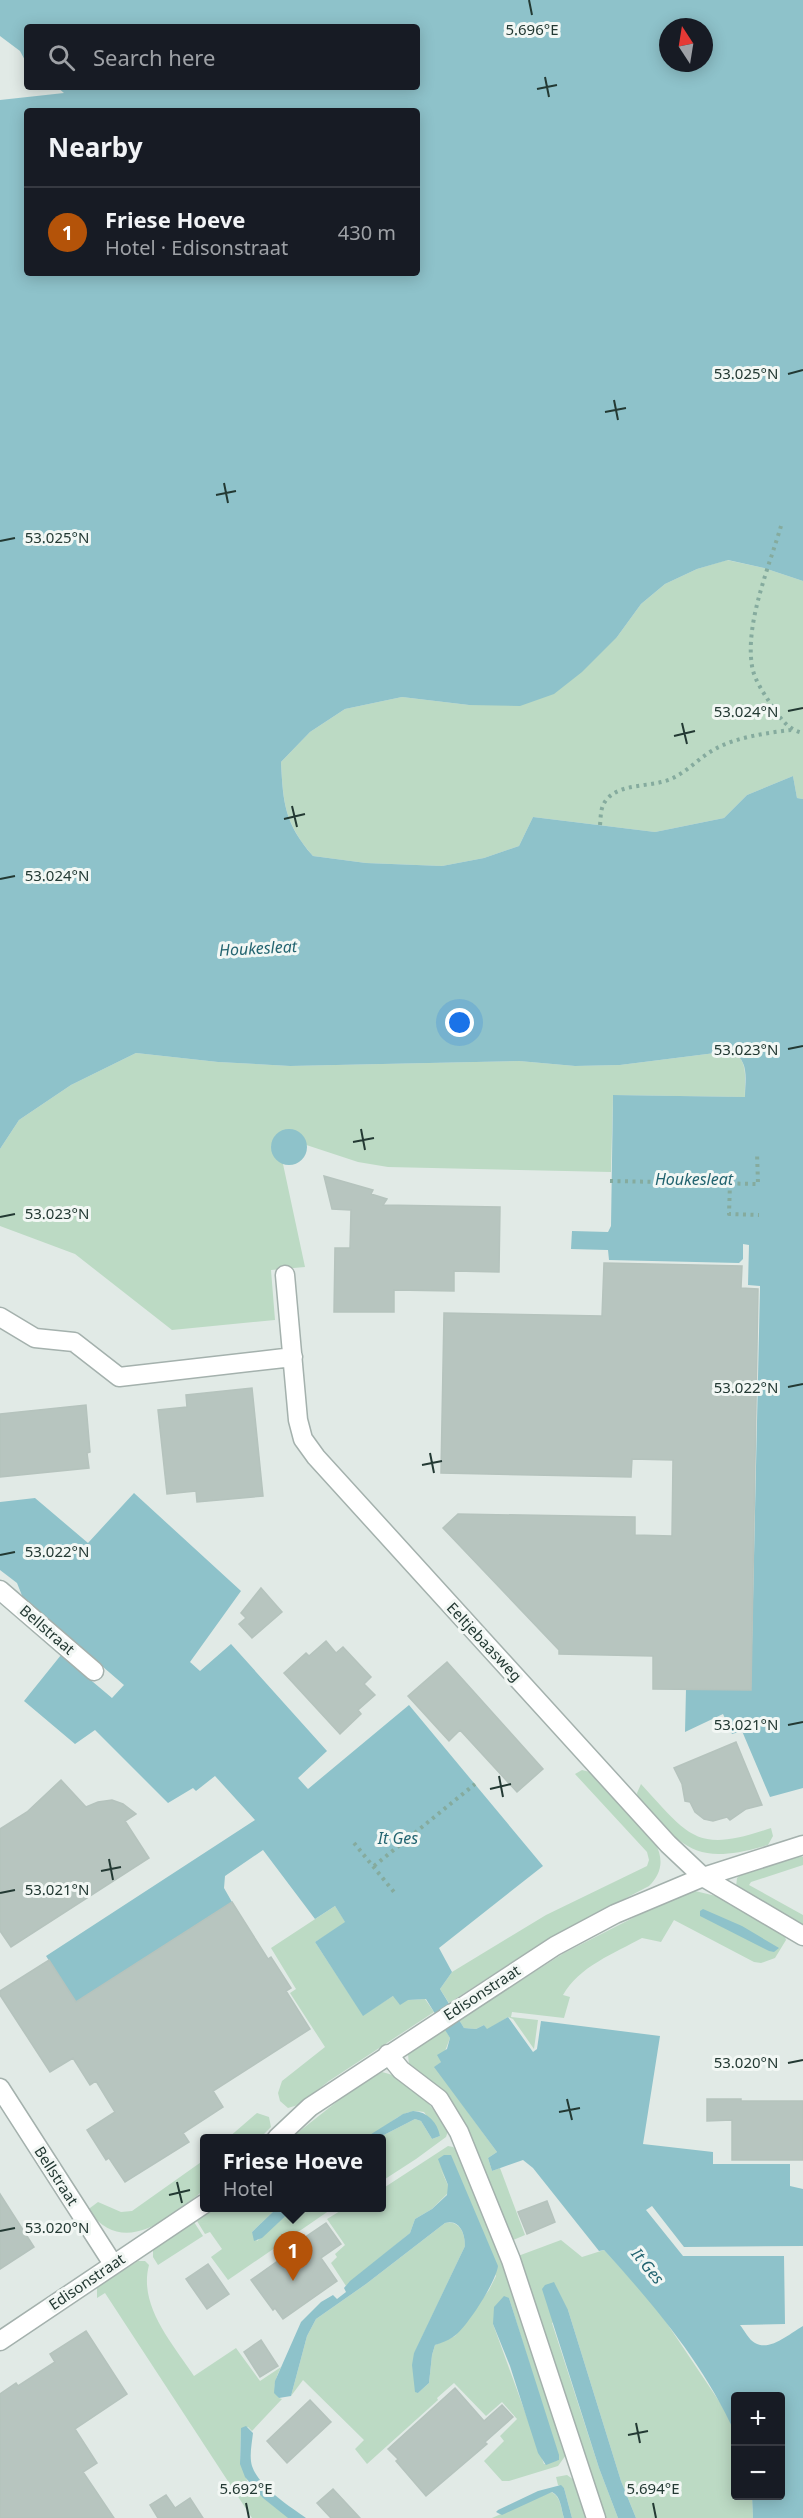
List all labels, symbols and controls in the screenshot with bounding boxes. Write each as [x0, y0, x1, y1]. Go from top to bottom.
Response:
north arrow [659, 18, 713, 72]
text: 5.696°E [505, 19, 559, 39]
search box [24, 24, 420, 90]
icon: search [45, 41, 78, 74]
text: Search here [93, 42, 215, 72]
text: Nearby [48, 129, 143, 165]
text: Friese Hoeve [105, 204, 246, 234]
text: 1 [62, 219, 73, 246]
text: 430 m [338, 219, 396, 246]
text: Hotel · Edisonstraat [105, 234, 288, 261]
text: 53.025°N [714, 363, 778, 383]
text: 53.025°N [25, 527, 89, 547]
text: 53.024°N [714, 701, 778, 721]
text: 53.024°N [25, 865, 89, 885]
water label: Houkesleat [218, 935, 298, 961]
your location [445, 1008, 474, 1037]
text: 53.023°N [714, 1039, 778, 1059]
water label: Houkesleat [655, 1168, 734, 1190]
text: 53.023°N [25, 1203, 89, 1223]
text: 53.022°N [714, 1377, 778, 1397]
text: 53.022°N [25, 1541, 89, 1561]
street label: Eeltjebaasweg [443, 1598, 527, 1685]
street label: Bellstraat [16, 1600, 80, 1659]
text: 53.021°N [714, 1714, 778, 1734]
water label: It Ges [377, 1827, 418, 1849]
text: 53.021°N [25, 1879, 89, 1899]
street label: Edisonstraat [439, 1960, 524, 2024]
text: 53.020°N [714, 2052, 778, 2072]
popup [200, 2134, 386, 2212]
street label: Bellstraat [30, 2142, 84, 2209]
text: Friese Hoeve [223, 2145, 363, 2175]
text: Hotel [223, 2175, 273, 2202]
text: 53.020°N [25, 2217, 89, 2237]
pin: 1 [274, 2232, 312, 2281]
water label: It Ges [626, 2243, 669, 2289]
street label: Edisonstraat [44, 2248, 129, 2314]
map controls [731, 2392, 785, 2500]
button: + [731, 2392, 785, 2446]
button: − [731, 2446, 785, 2500]
text: 5.692°E [219, 2478, 273, 2498]
text: 5.694°E [626, 2478, 680, 2498]

